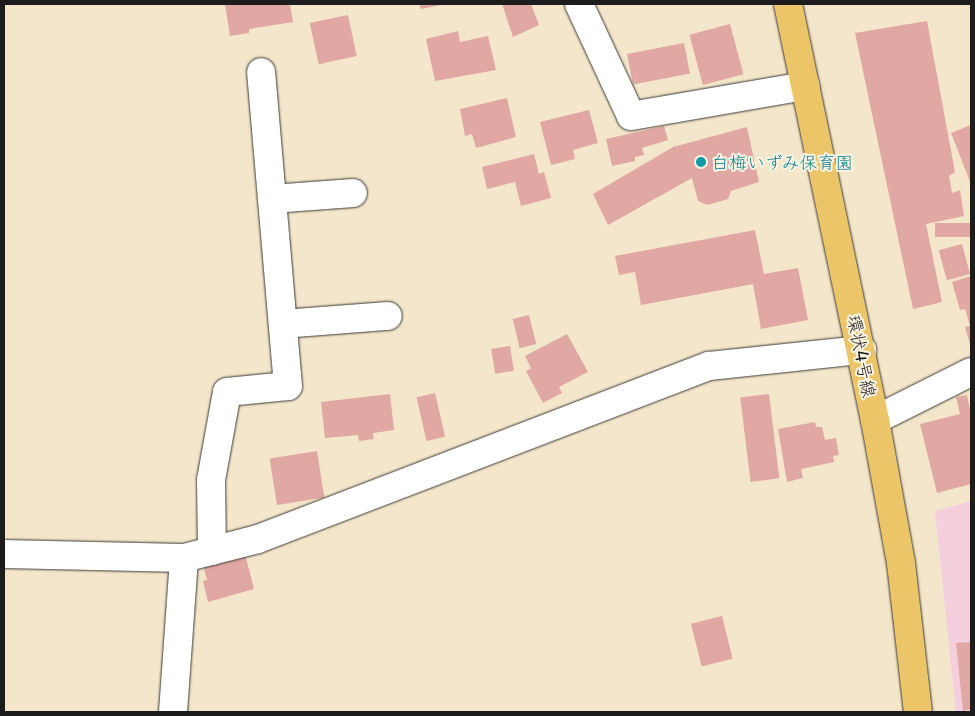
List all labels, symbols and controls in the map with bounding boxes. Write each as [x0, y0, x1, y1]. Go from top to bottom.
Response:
place label: 白梅いずみ保育園 [711, 151, 855, 173]
marker: 白梅いずみ保育園 [695, 156, 707, 168]
street label: 環状4号線 [843, 313, 881, 399]

